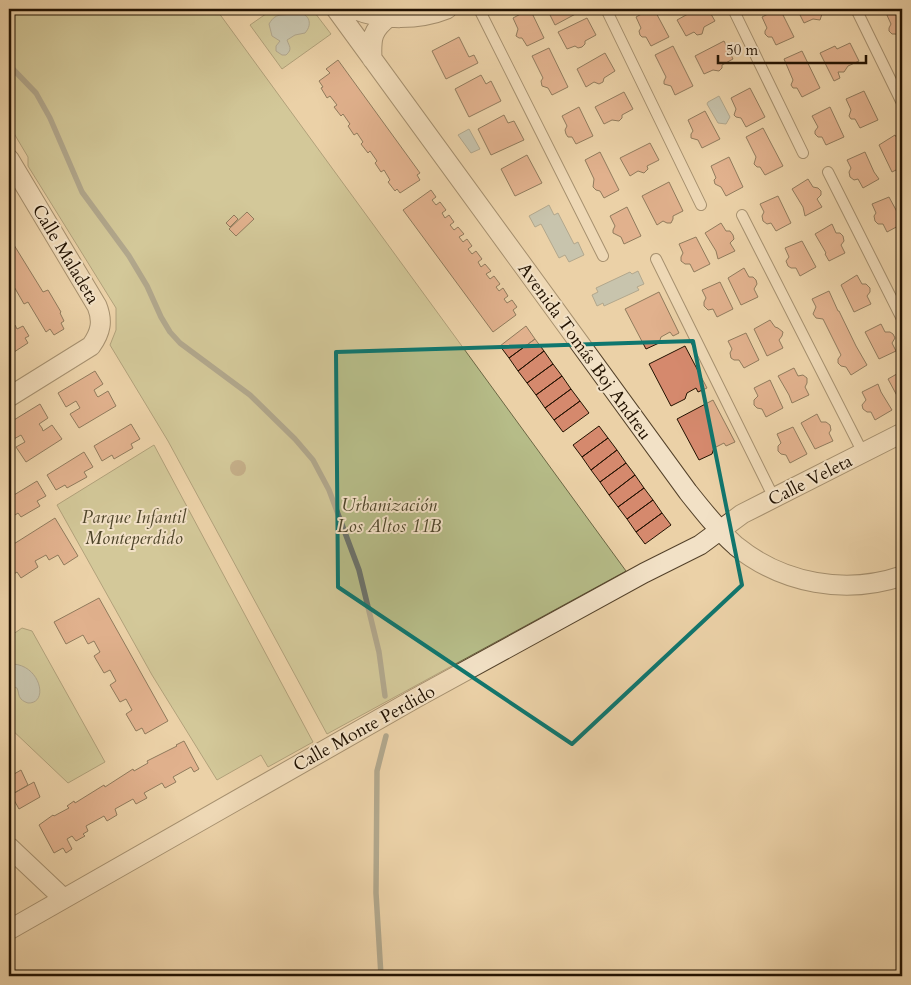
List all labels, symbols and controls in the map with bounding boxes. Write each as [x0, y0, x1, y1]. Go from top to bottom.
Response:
scale bar [718, 32, 866, 64]
text: 50 m [726, 40, 758, 60]
street label: Calle Maladeta [26, 200, 105, 309]
street label: Avenida Tomás Boj Andreu [512, 258, 658, 445]
street label: Calle Veleta [764, 448, 857, 512]
park label: Urbanización Los Altos 11B [337, 493, 442, 539]
park label: Parque Infantil Monteperdido [82, 505, 187, 551]
street label: Calle Monte Perdido [289, 679, 440, 778]

